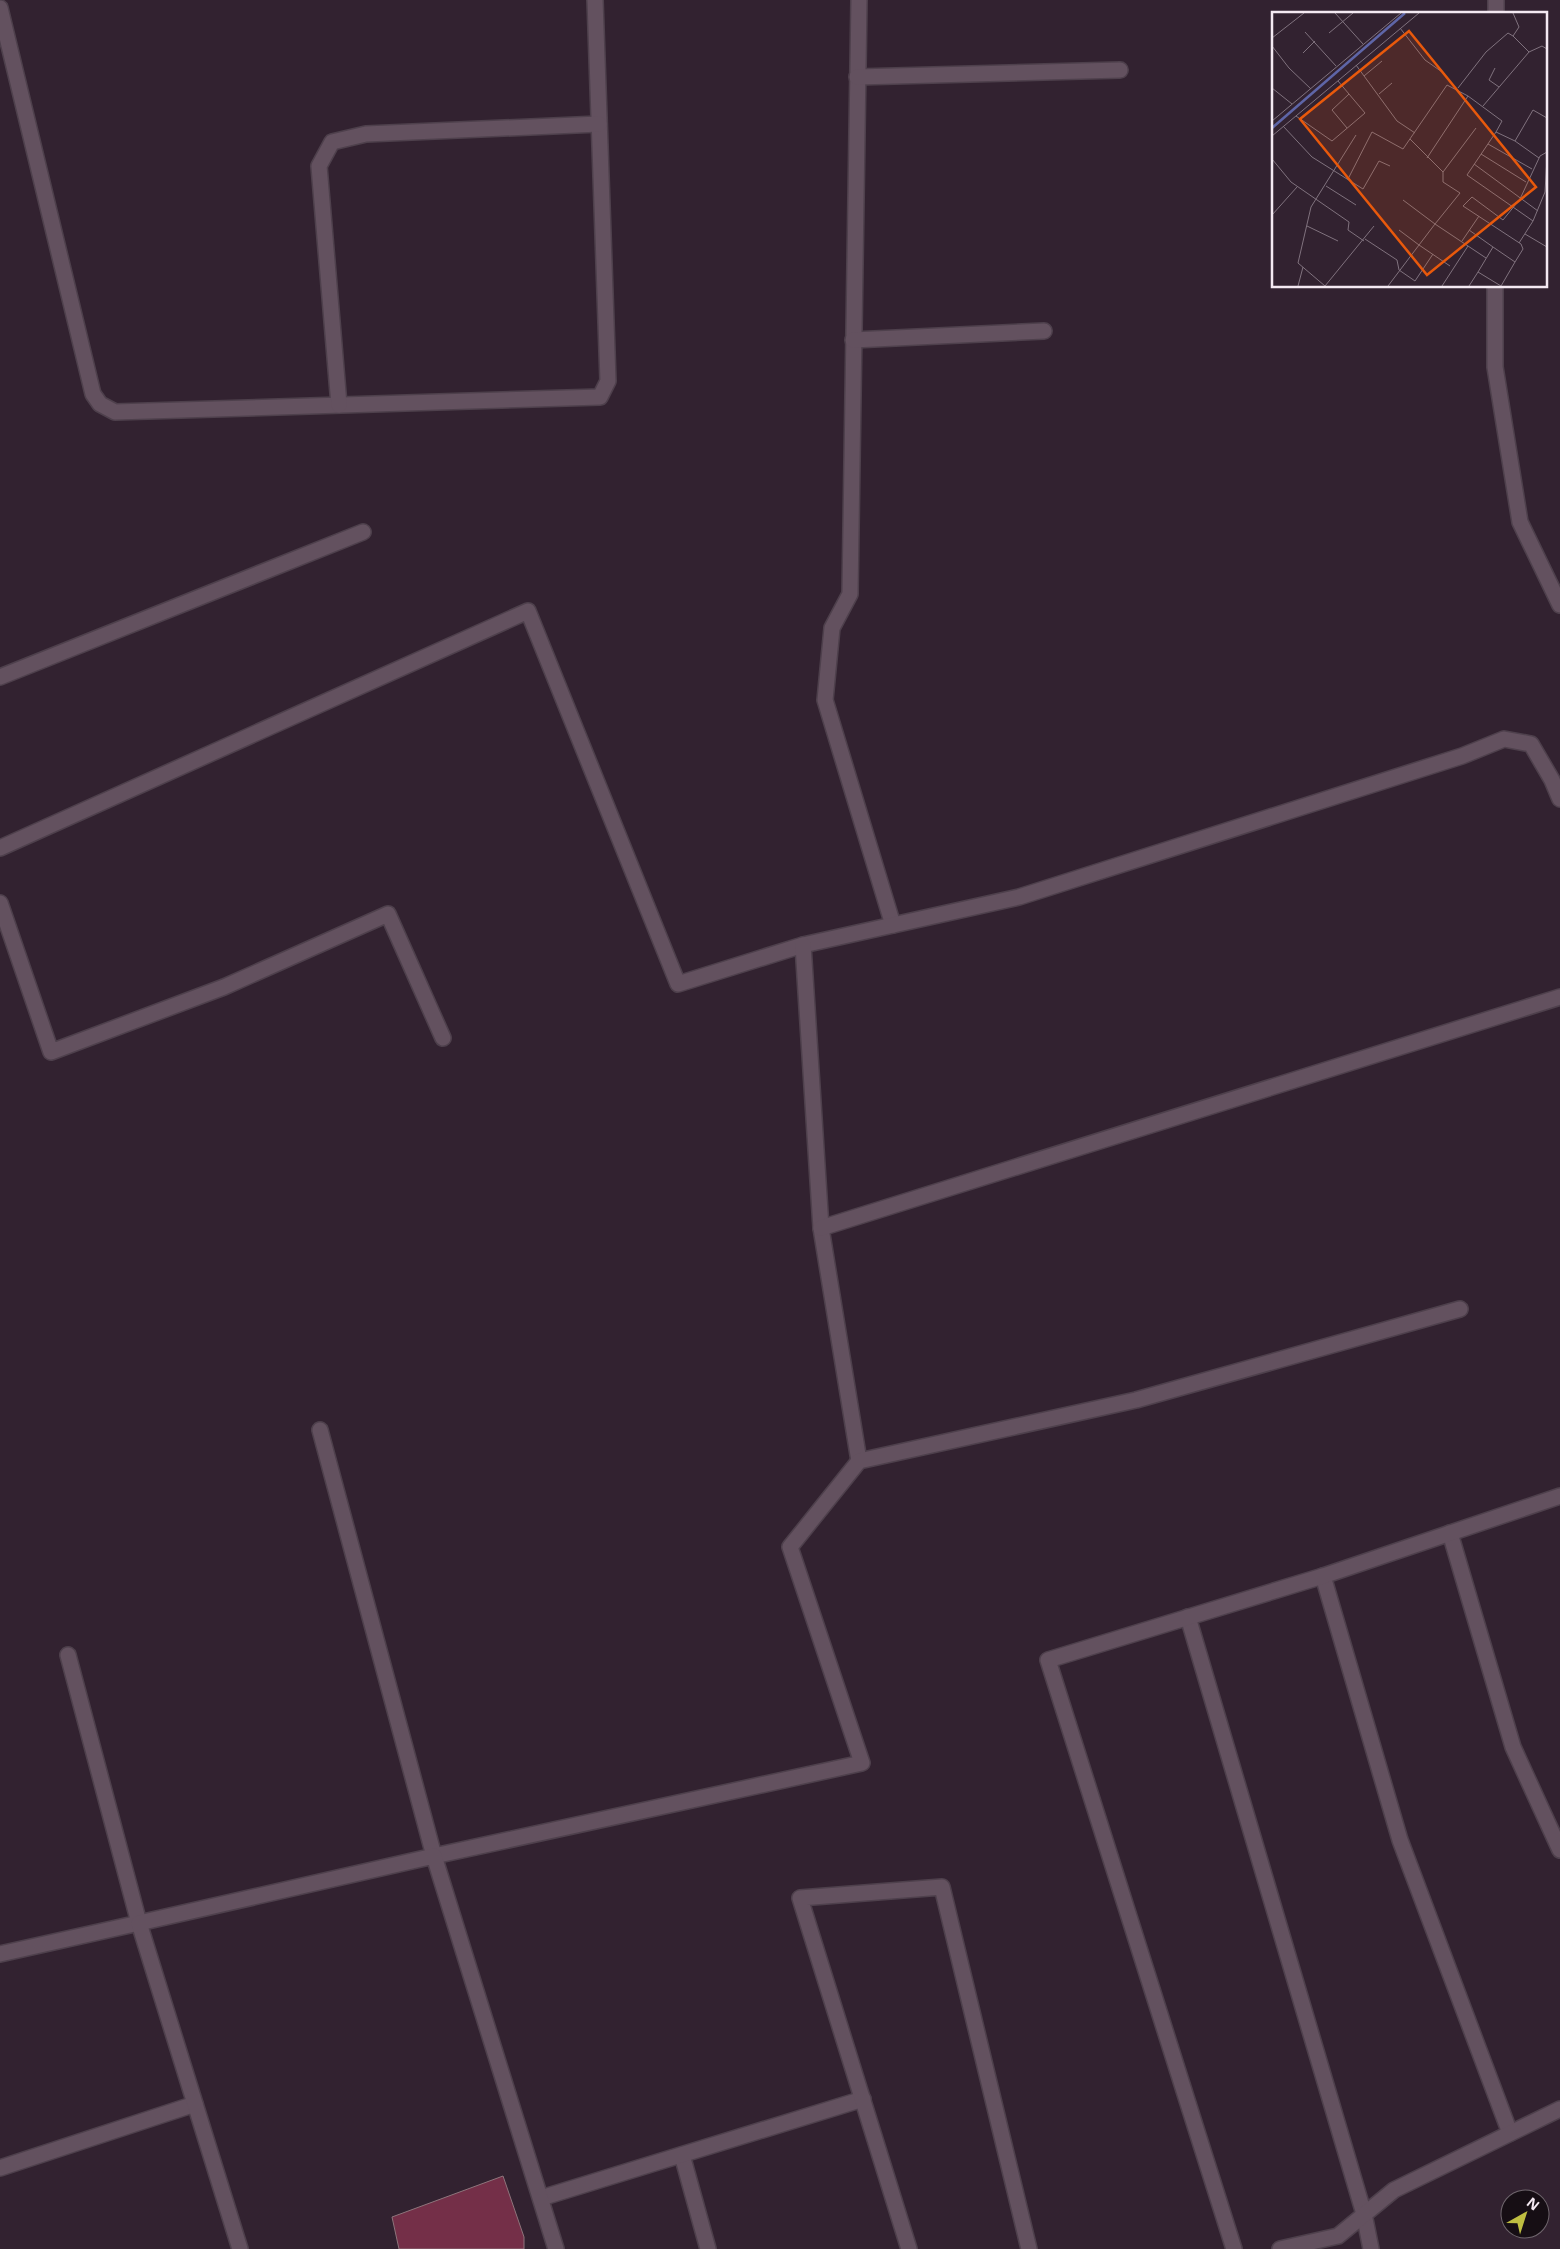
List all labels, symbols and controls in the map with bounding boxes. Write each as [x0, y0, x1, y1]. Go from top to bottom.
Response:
inset map [1272, 12, 1548, 288]
north arrow [1500, 2189, 1550, 2239]
text: N [1523, 2193, 1544, 2214]

